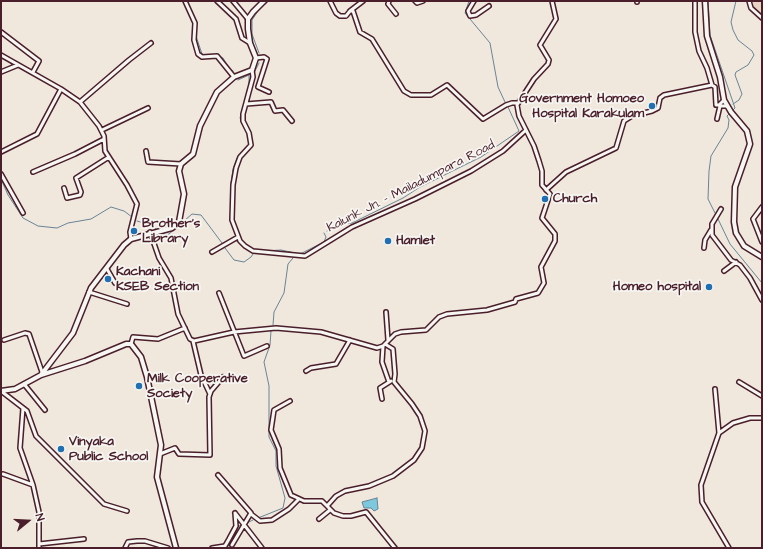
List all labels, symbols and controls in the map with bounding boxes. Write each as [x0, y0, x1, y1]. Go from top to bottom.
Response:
place label: Government Homoeo Hospital Karakulam [519, 91, 644, 122]
marker: Government Homoeo Hospital Karakulam [647, 101, 657, 111]
street label: Kalunk Jn. - Mailadumpara Road [324, 138, 498, 236]
place label: Church [553, 191, 597, 207]
marker: Church [540, 194, 550, 204]
place label: Brother's Library [142, 216, 200, 247]
marker: Brother's Library [129, 226, 139, 236]
place label: Hamlet [396, 233, 435, 249]
marker: Hamlet [383, 236, 393, 246]
place label: Kachani KSEB Section [116, 264, 199, 295]
marker: Kachani KSEB Section [103, 274, 113, 284]
place label: Homeo hospital [613, 279, 701, 295]
marker: Homeo hospital [704, 282, 714, 292]
place label: Milk Cooperative Society [147, 371, 248, 402]
marker: Milk Cooperative Society [134, 381, 144, 391]
place label: Vinyaka Public School [69, 434, 148, 465]
marker: Vinyaka Public School [56, 444, 66, 454]
north arrow [8, 501, 48, 541]
text: N [32, 512, 48, 523]

